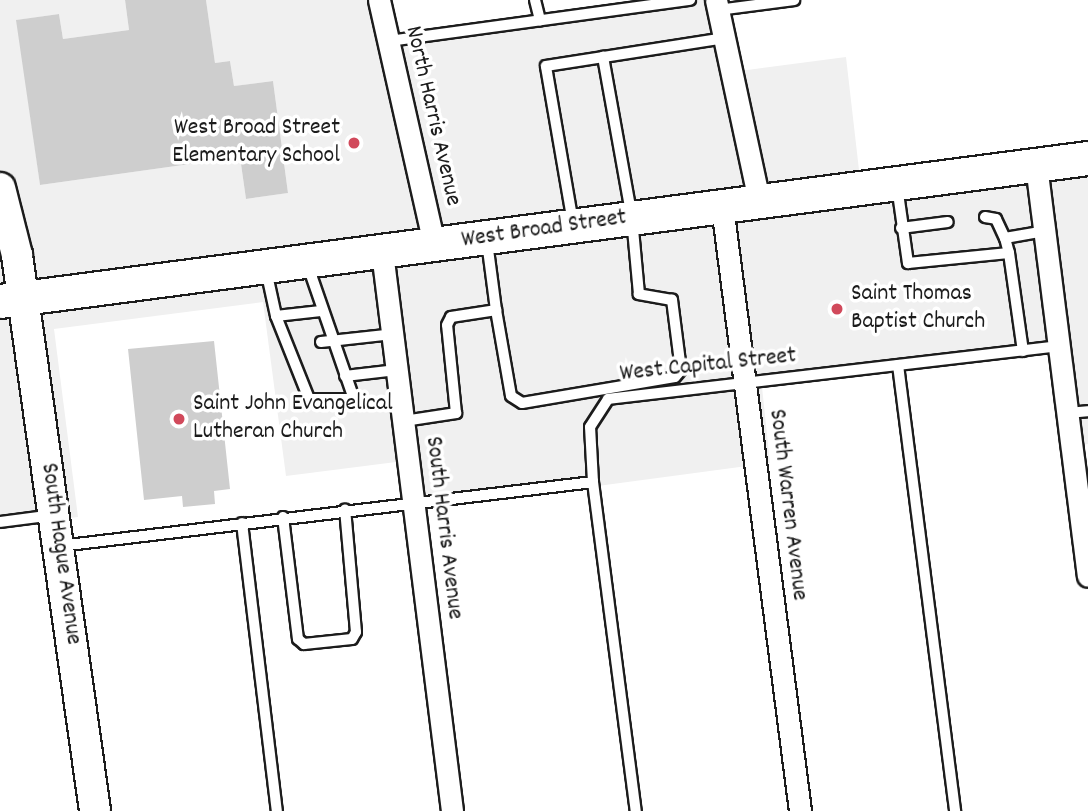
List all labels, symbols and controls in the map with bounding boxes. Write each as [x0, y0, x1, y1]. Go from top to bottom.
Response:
street label: North Harris Avenue [397, 23, 467, 209]
place label: West Broad Street Elementary School [172, 115, 340, 171]
marker: West Broad Street Elementary School [346, 135, 362, 151]
street label: West Broad Street [460, 204, 628, 256]
place label: Saint Thomas Baptist Church [851, 281, 985, 337]
marker: Saint Thomas Baptist Church [829, 301, 845, 317]
street label: West Capital Street [618, 342, 798, 390]
place label: Saint John Evangelical Lutheran Church [193, 391, 393, 447]
street label: South Warren Avenue [761, 408, 813, 602]
marker: Saint John Evangelical Lutheran Church [171, 411, 187, 427]
street label: South Harris Avenue [417, 435, 469, 621]
street label: South Hague Avenue [33, 461, 87, 647]

